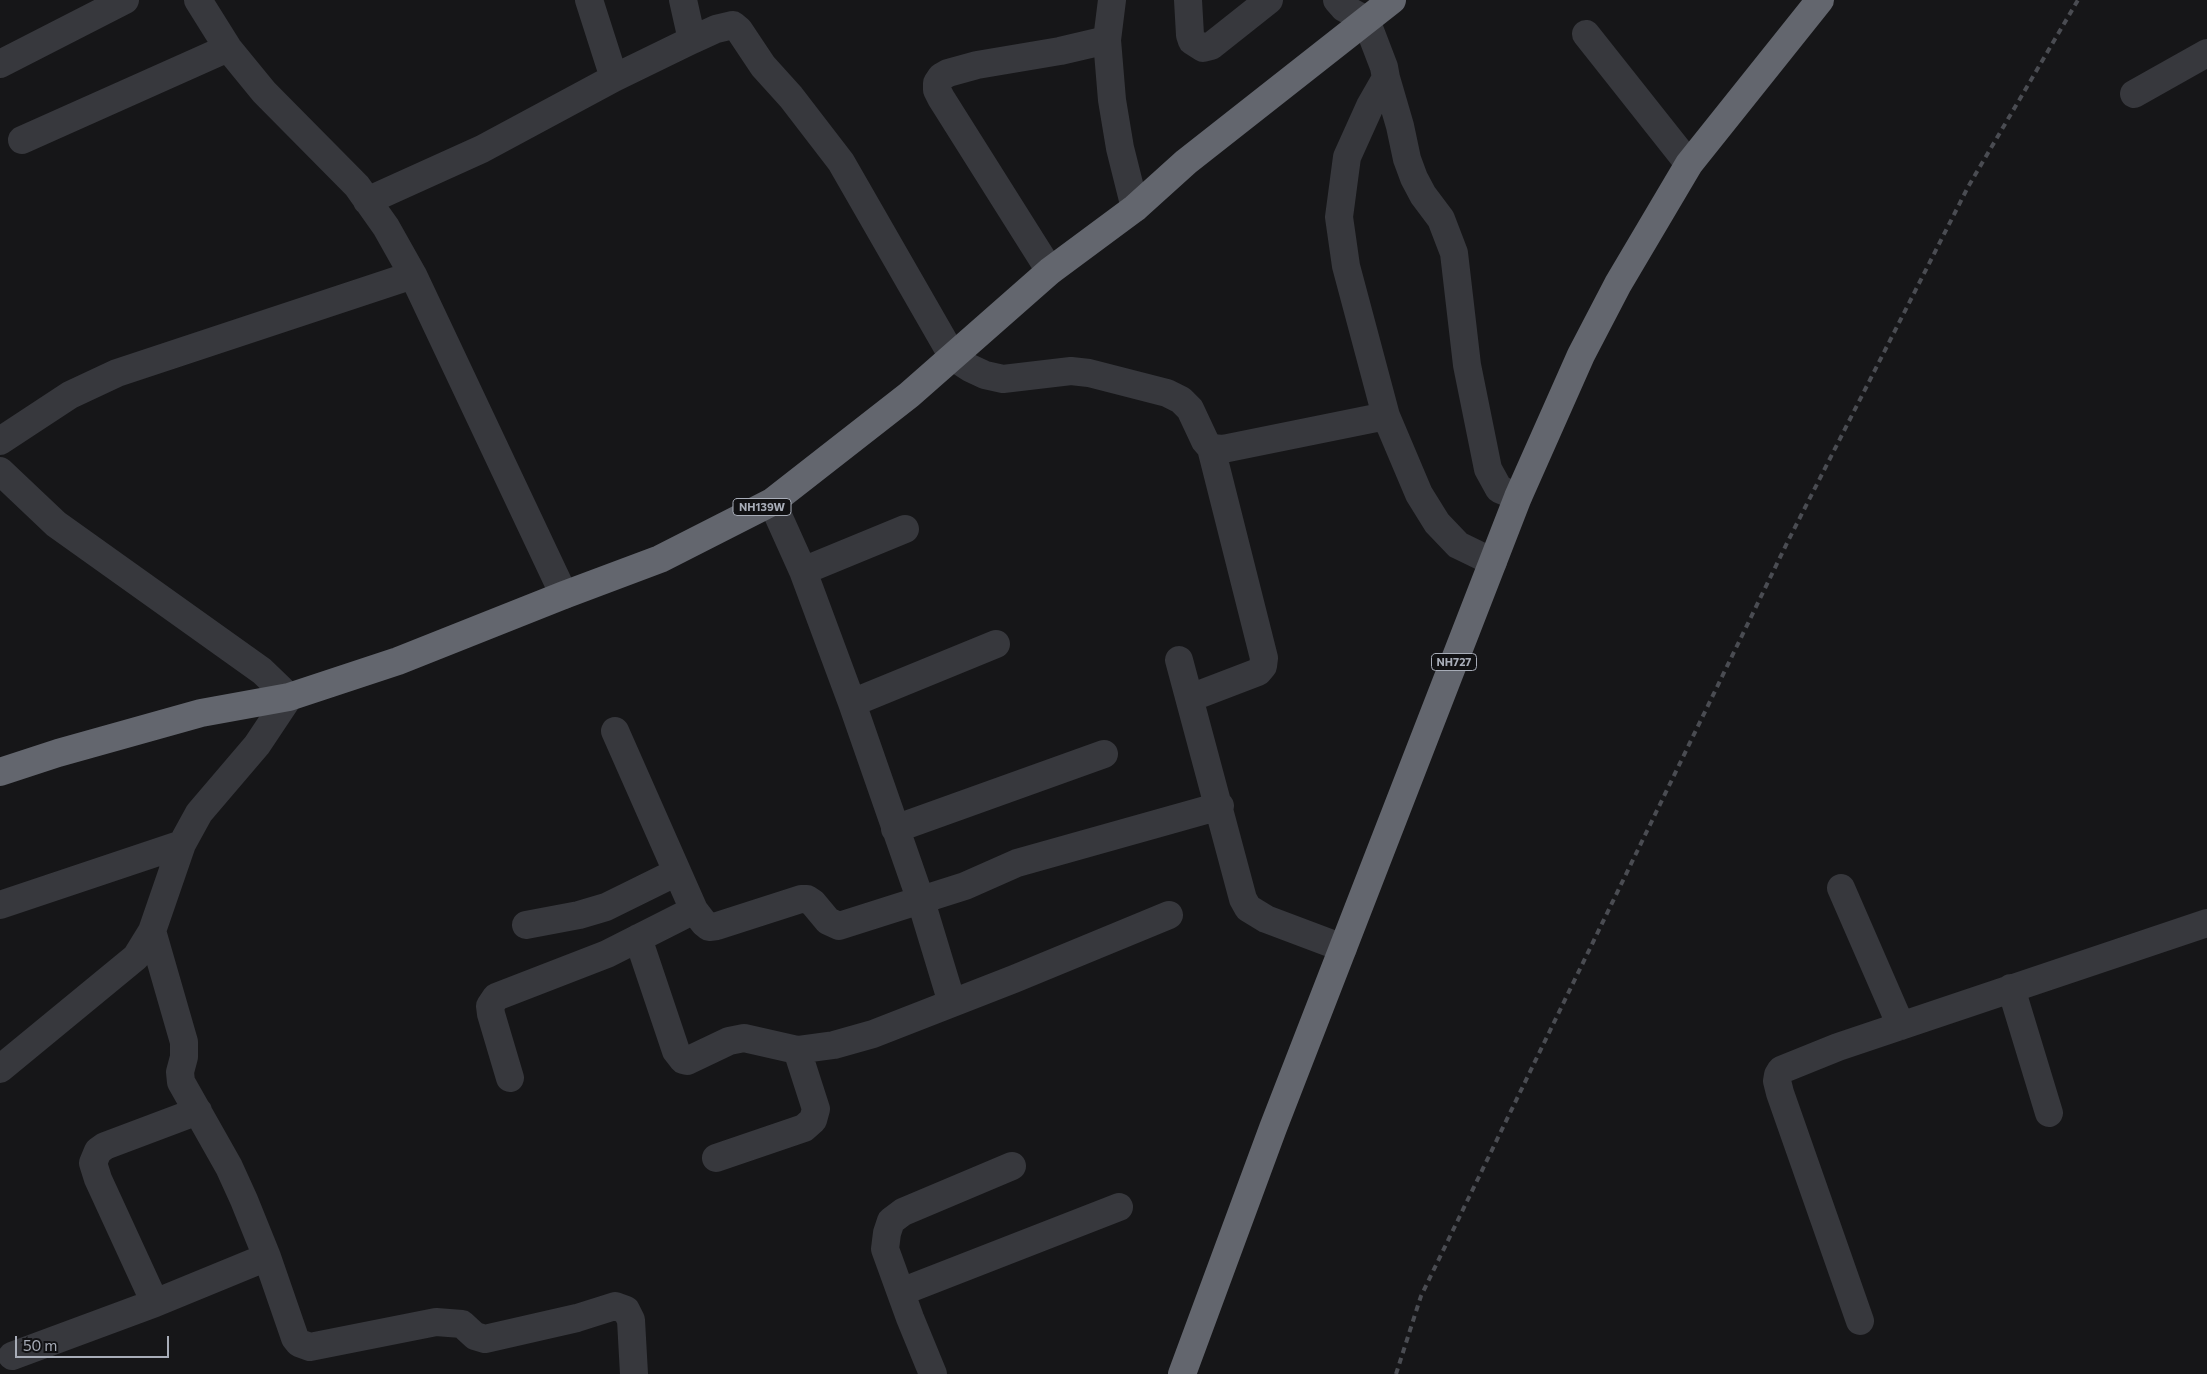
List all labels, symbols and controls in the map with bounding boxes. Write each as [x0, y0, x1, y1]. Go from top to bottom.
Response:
road number: NH139W [733, 498, 791, 516]
road number: NH727 [1432, 654, 1476, 670]
scale bar [18, 1326, 171, 1358]
text: 50 m [23, 1336, 57, 1354]

